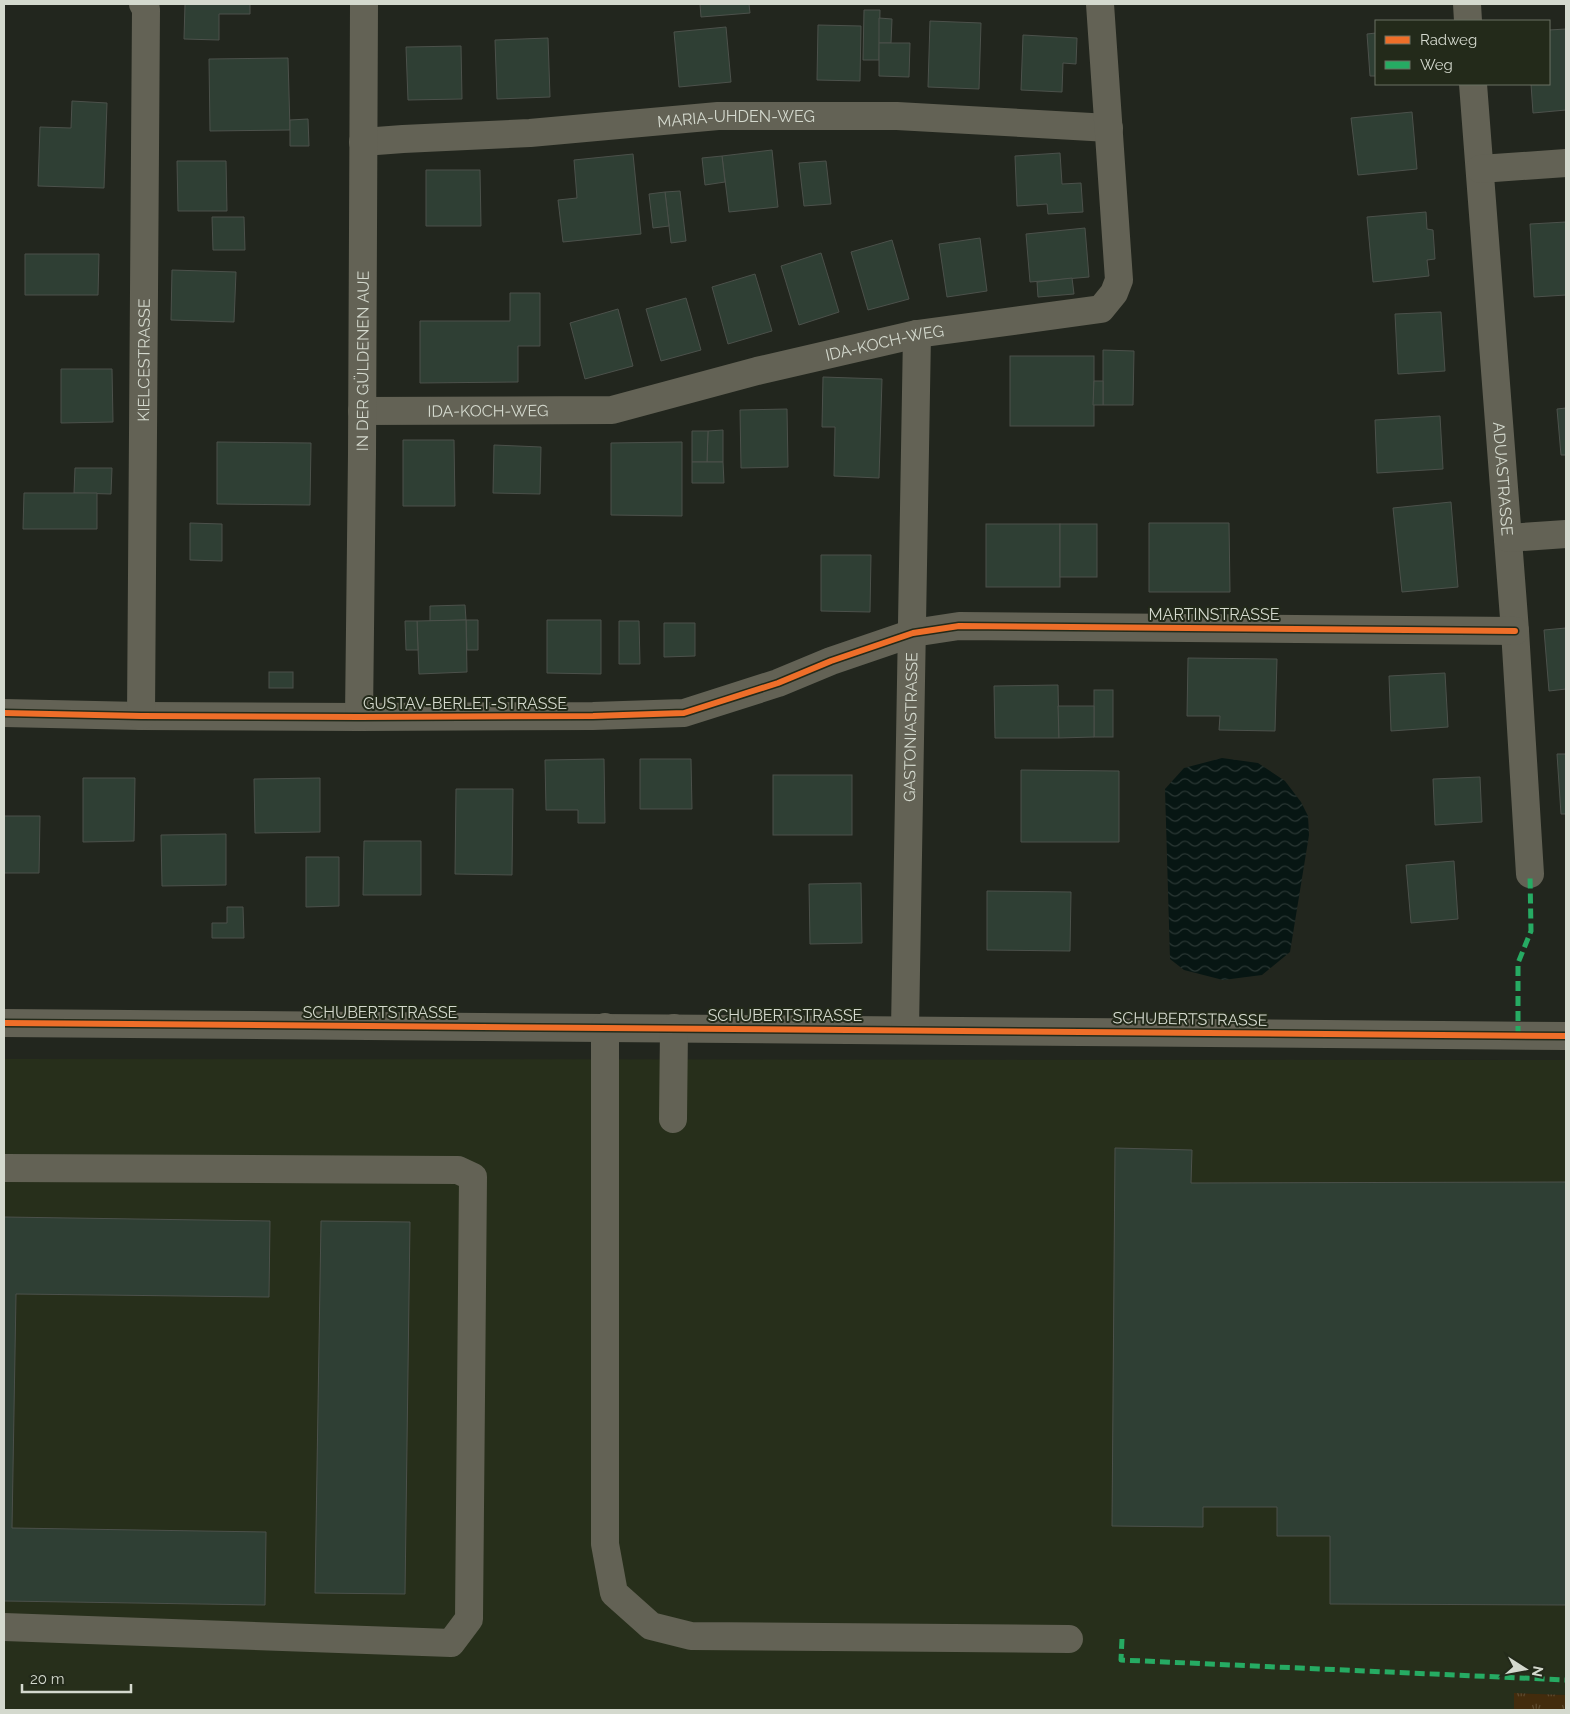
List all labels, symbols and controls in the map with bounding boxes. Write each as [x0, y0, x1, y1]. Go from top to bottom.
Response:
legend [1375, 20, 1550, 85]
text: Radweg [1420, 31, 1477, 49]
text: Weg [1420, 56, 1453, 74]
street label: MARIA-UHDEN-WEG [656, 107, 815, 131]
street label: IN DER GÜLDENEN AUE [352, 270, 372, 451]
street label: KIELCESTRASSE [134, 298, 153, 422]
street label: IDA-KOCH-WEG [823, 321, 945, 364]
street label: IDA-KOCH-WEG [427, 401, 549, 420]
street label: ADUASTRASSE [1489, 421, 1517, 537]
street label: MARTINSTRASSE [1149, 605, 1280, 624]
street label: GASTONIASTRASSE [899, 652, 921, 802]
street label: GUSTAV-BERLET-STRASSE [363, 694, 567, 713]
street label: SCHUBERTSTRASSE [303, 1003, 458, 1022]
street label: SCHUBERTSTRASSE [708, 1006, 863, 1025]
street label: SCHUBERTSTRASSE [1112, 1008, 1268, 1030]
north arrow [1500, 1644, 1550, 1694]
scale bar [22, 1662, 131, 1694]
text: N [1529, 1665, 1547, 1678]
text: 20 m [30, 1670, 65, 1688]

